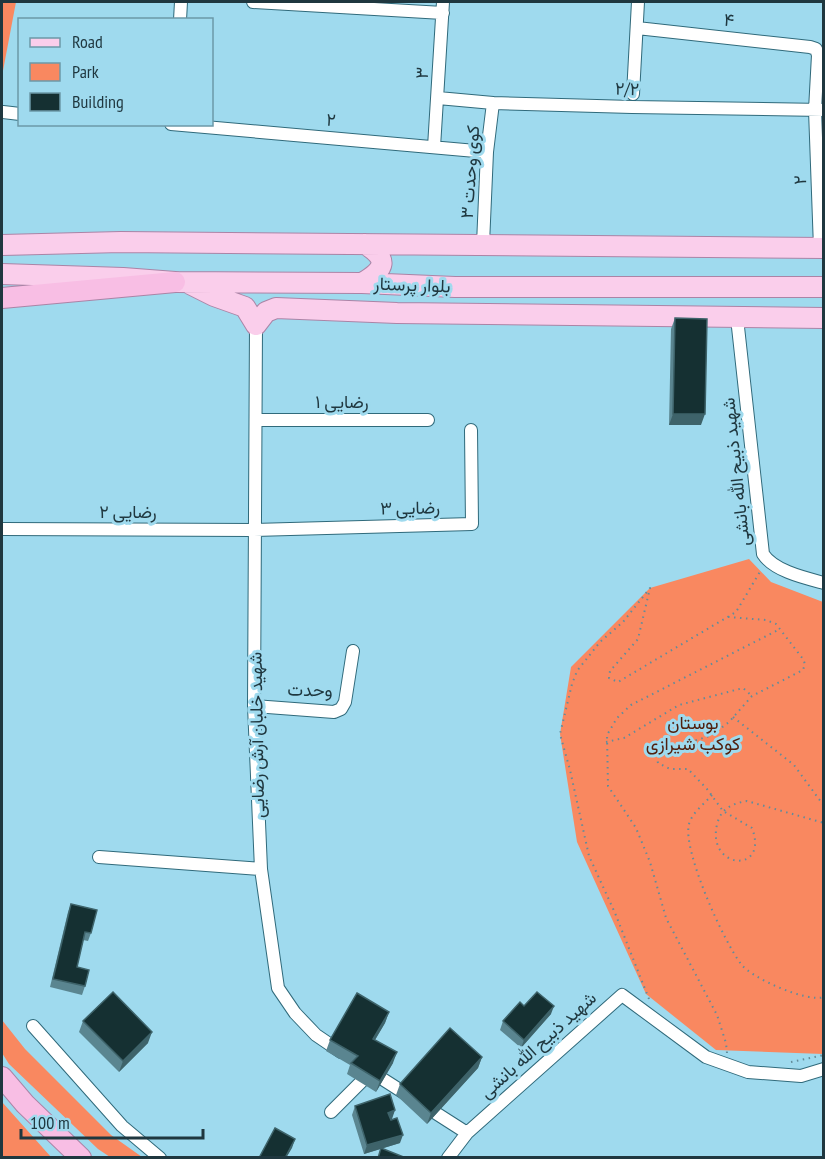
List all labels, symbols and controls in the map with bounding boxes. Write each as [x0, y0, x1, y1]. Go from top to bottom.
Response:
street label: ۴ [723, 8, 735, 31]
legend [18, 18, 213, 126]
text: Road [72, 30, 103, 53]
text: Park [72, 60, 99, 83]
street label: ۳ [410, 66, 433, 79]
street label: ۲/۲ [615, 77, 639, 100]
text: Building [72, 90, 124, 113]
street label: ۲ [325, 108, 337, 131]
street label: کوی وحدت ۳ [455, 124, 484, 219]
street label: ۲ [788, 175, 811, 185]
street label: بلوار پرستار [372, 272, 451, 298]
street label: رضایی ۱ [315, 390, 369, 413]
street label: شهید ذبیح الله بانشی [716, 397, 756, 547]
street label: رضایی ۳ [380, 495, 440, 520]
street label: رضایی ۲ [99, 500, 157, 523]
street label: شهید خلبان آرش رضایی [244, 652, 269, 818]
street label: وحدت [287, 678, 333, 701]
park label: بوستان کوکب شیرازی [646, 711, 740, 755]
street label: شهید ذبیح الله بانشی [475, 986, 601, 1104]
scale bar [21, 1102, 202, 1140]
text: 100 m [30, 1111, 70, 1134]

